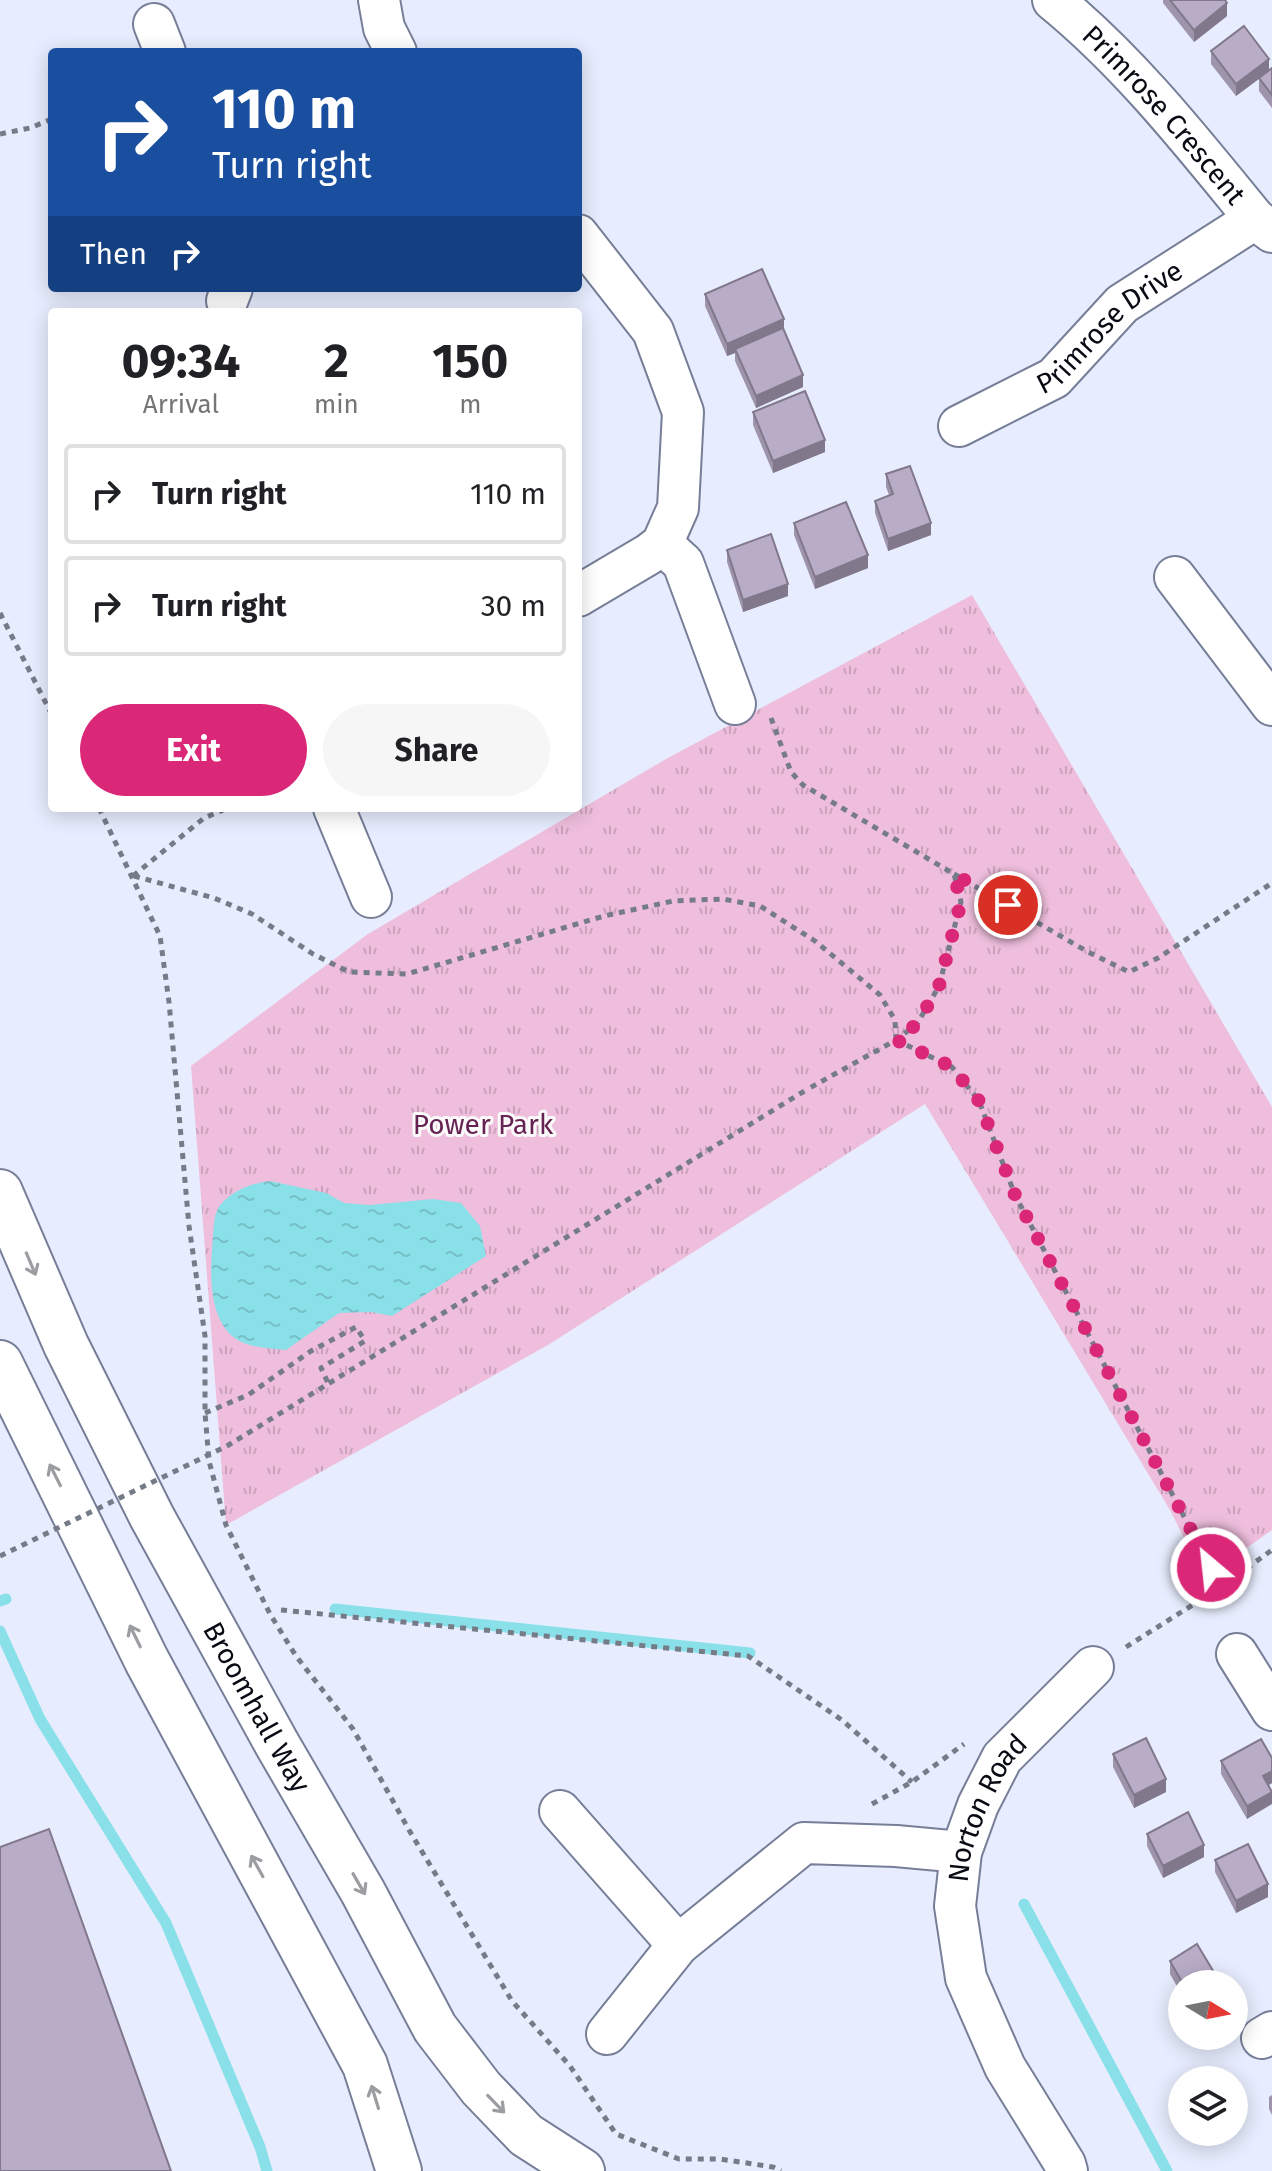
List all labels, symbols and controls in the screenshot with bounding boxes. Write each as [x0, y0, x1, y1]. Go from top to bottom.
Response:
street label: Primrose Crescent [1076, 18, 1253, 212]
text: 110 m [212, 76, 356, 143]
icon: right [80, 80, 184, 184]
text: Turn right [212, 144, 372, 188]
icon: right [163, 232, 207, 276]
text: Then [80, 236, 147, 272]
street label: Primrose Drive [1031, 254, 1189, 401]
text: 09:34 [122, 332, 240, 390]
text: 2 [324, 332, 349, 390]
text: 150 [432, 332, 508, 390]
text: Arrival [143, 389, 219, 420]
text: min [314, 389, 359, 420]
text: m [459, 389, 482, 420]
icon: right [84, 472, 128, 516]
text: Turn right [152, 476, 287, 512]
text: 110 m [470, 476, 546, 512]
icon: right [84, 584, 128, 628]
text: Turn right [152, 588, 287, 624]
text: 30 m [481, 588, 546, 624]
button: Exit [80, 704, 307, 796]
button: Share [323, 704, 550, 796]
pin [974, 871, 1042, 939]
icon: arrive [986, 883, 1030, 927]
park label: Power Park [413, 1108, 554, 1141]
one-way arrow [24, 1252, 39, 1276]
one-way arrow [47, 1463, 62, 1487]
position arrow [1169, 1526, 1253, 1610]
street label: Broomhall Way [196, 1616, 317, 1798]
one-way arrow [127, 1625, 142, 1649]
street label: Norton Road [942, 1727, 1034, 1884]
one-way arrow [249, 1854, 265, 1878]
one-way arrow [351, 1872, 367, 1895]
north arrow [1168, 1970, 1248, 2050]
map controls [1168, 1970, 1248, 2146]
button: layers [1168, 2066, 1248, 2146]
one-way arrow [367, 2084, 382, 2109]
one-way arrow [486, 2094, 505, 2114]

